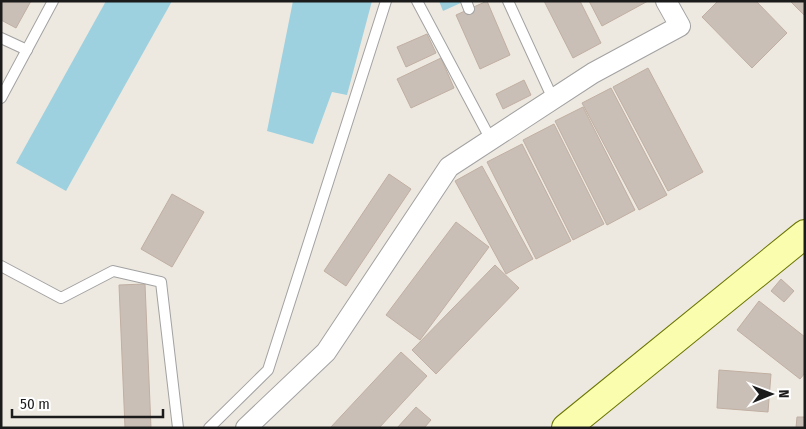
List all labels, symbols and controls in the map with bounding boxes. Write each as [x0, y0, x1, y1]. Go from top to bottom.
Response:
north arrow [746, 369, 796, 419]
scale bar [12, 386, 164, 418]
text: N [775, 389, 792, 398]
text: 50 m [20, 395, 50, 413]

